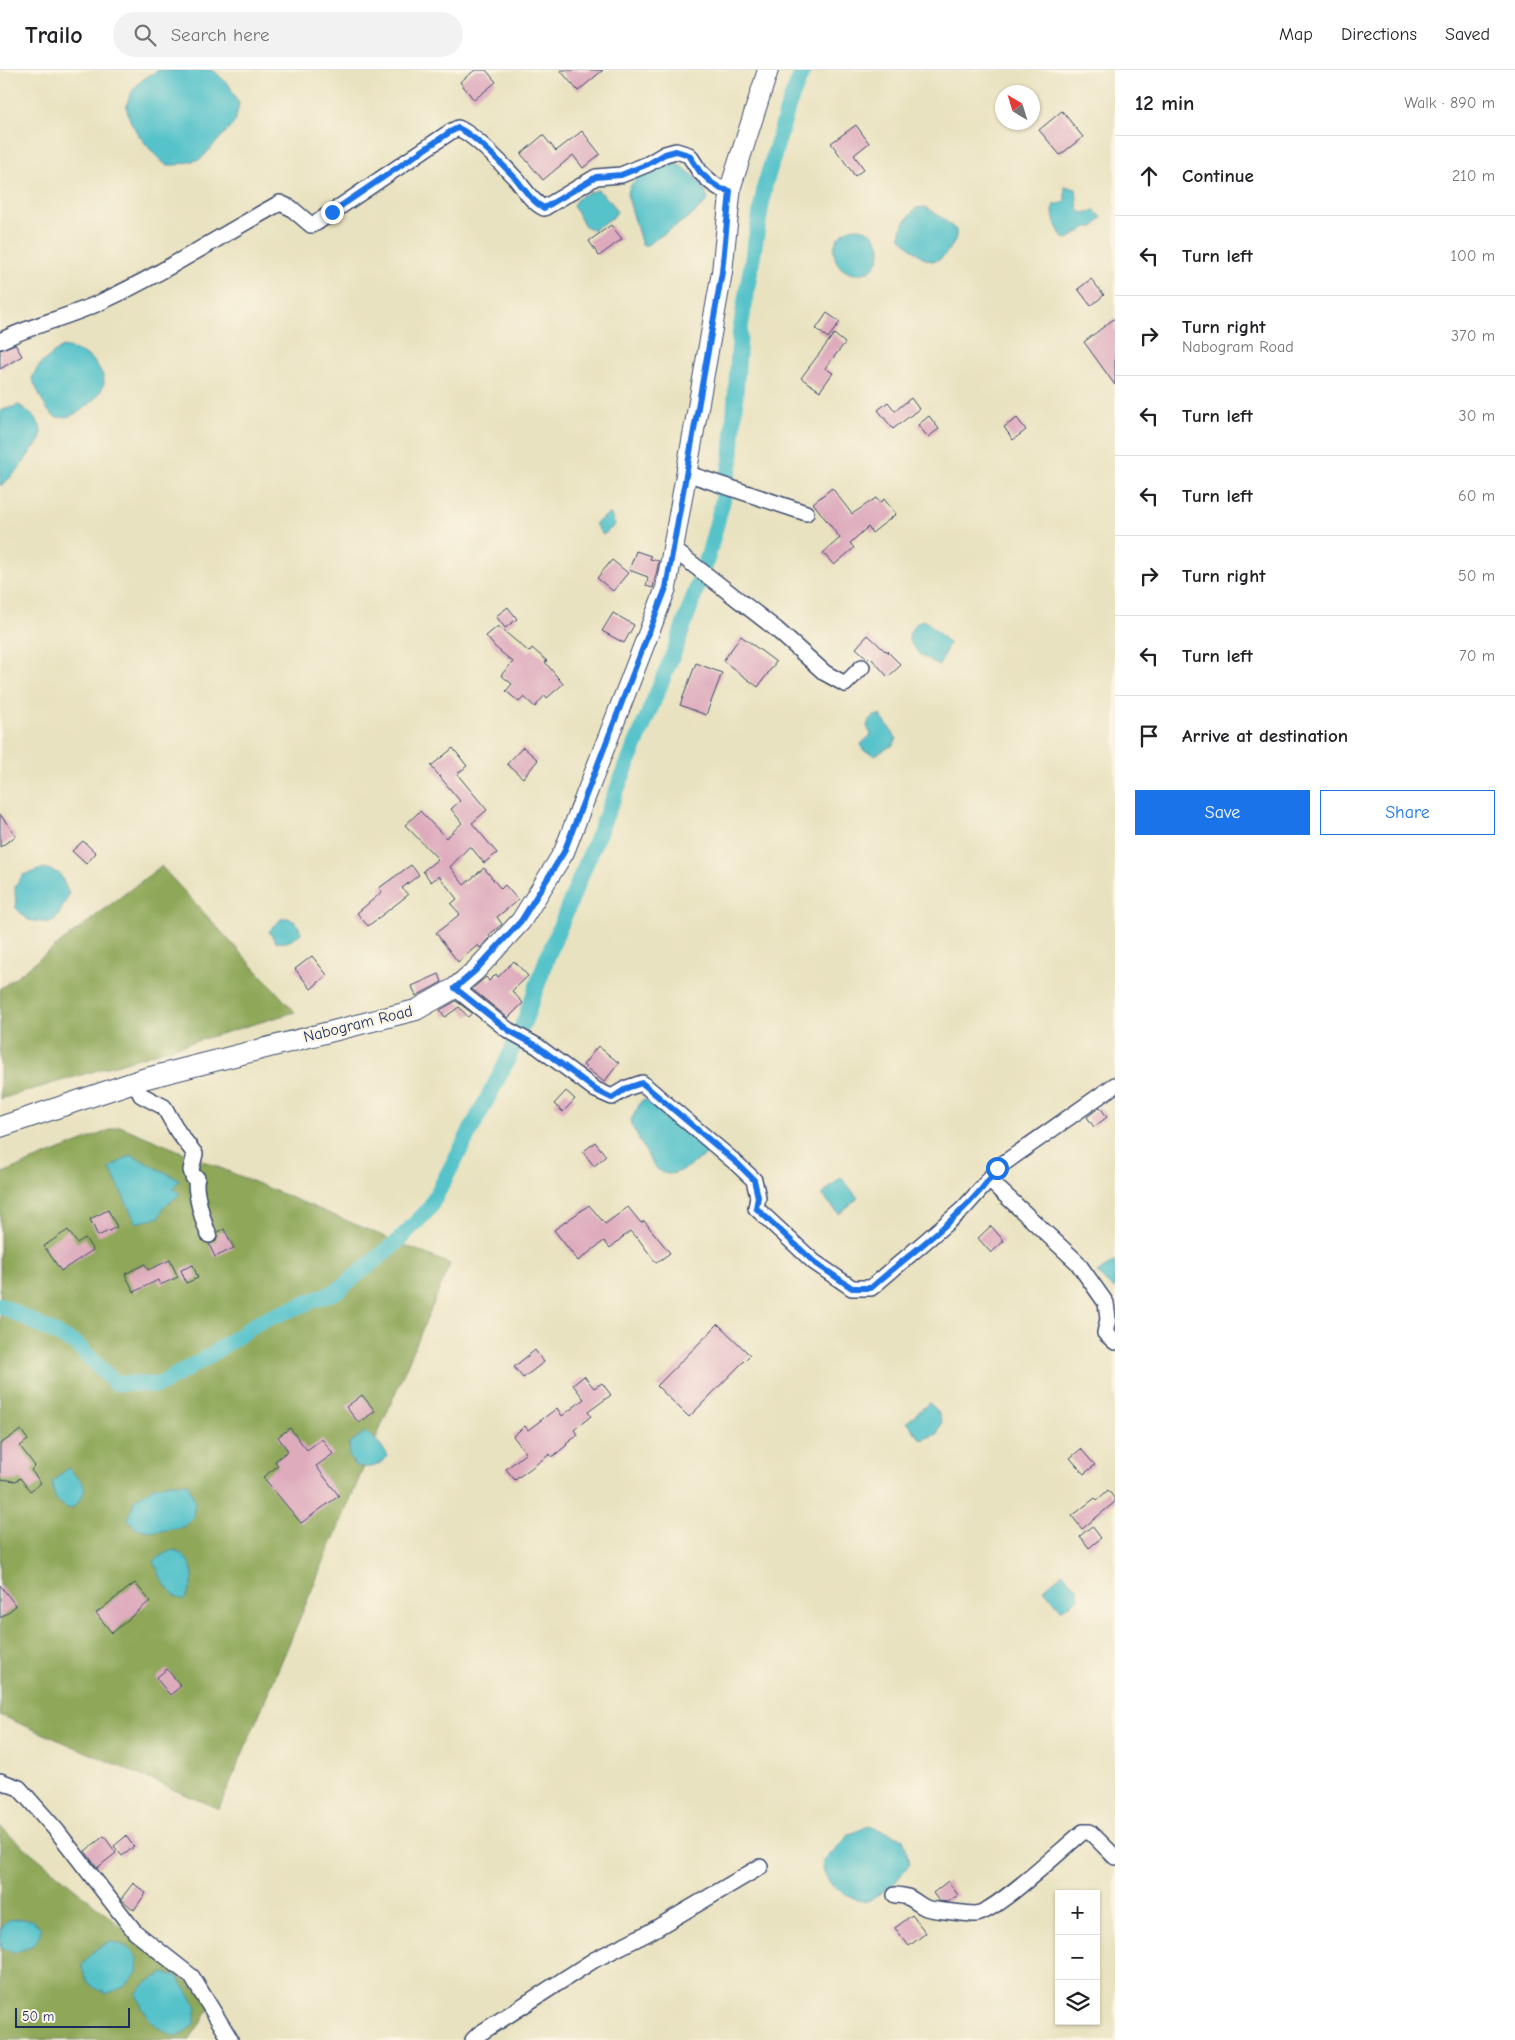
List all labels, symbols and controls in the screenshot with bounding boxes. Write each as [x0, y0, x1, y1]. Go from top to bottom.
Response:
search box [113, 12, 463, 57]
text: Trailo [25, 21, 83, 49]
icon: search [131, 21, 159, 49]
text: Search here [171, 24, 270, 46]
text: Map [1279, 24, 1313, 45]
text: Directions [1341, 24, 1417, 45]
text: Saved [1445, 24, 1490, 45]
north arrow [995, 85, 1040, 130]
text: 12 min [1135, 91, 1194, 115]
text: Walk · 890 m [1404, 94, 1495, 112]
icon: ahead [1135, 162, 1163, 190]
text: Continue [1182, 165, 1254, 187]
text: 210 m [1452, 167, 1495, 185]
route end [321, 201, 344, 224]
icon: left [1135, 242, 1163, 270]
text: Turn left [1182, 245, 1253, 267]
text: 100 m [1451, 247, 1495, 265]
text: Turn right [1182, 316, 1266, 338]
icon: right [1135, 322, 1163, 350]
text: 370 m [1451, 327, 1495, 345]
text: Nabogram Road [1182, 338, 1294, 356]
icon: left [1135, 402, 1163, 430]
text: Turn left [1182, 405, 1253, 427]
text: 30 m [1459, 407, 1495, 425]
icon: left [1135, 482, 1163, 510]
text: Turn left [1182, 485, 1253, 507]
text: 60 m [1458, 487, 1495, 505]
icon: right [1135, 562, 1163, 590]
text: Turn right [1182, 565, 1266, 587]
text: 50 m [1458, 567, 1495, 585]
icon: left [1135, 642, 1163, 670]
text: Turn left [1182, 645, 1253, 667]
text: 70 m [1459, 647, 1495, 665]
icon: arrive [1135, 722, 1163, 750]
text: Arrive at destination [1182, 725, 1348, 747]
button: Save [1135, 790, 1310, 835]
button: Share [1320, 790, 1495, 835]
street label: Nabogram Road [302, 1002, 414, 1046]
route start [986, 1157, 1009, 1180]
map controls [1055, 1890, 1100, 2025]
button: + [1055, 1890, 1100, 1935]
button: − [1055, 1935, 1100, 1980]
button: layers [1055, 1980, 1100, 2025]
scale bar [15, 2005, 130, 2028]
text: 50 m [22, 2008, 54, 2025]

